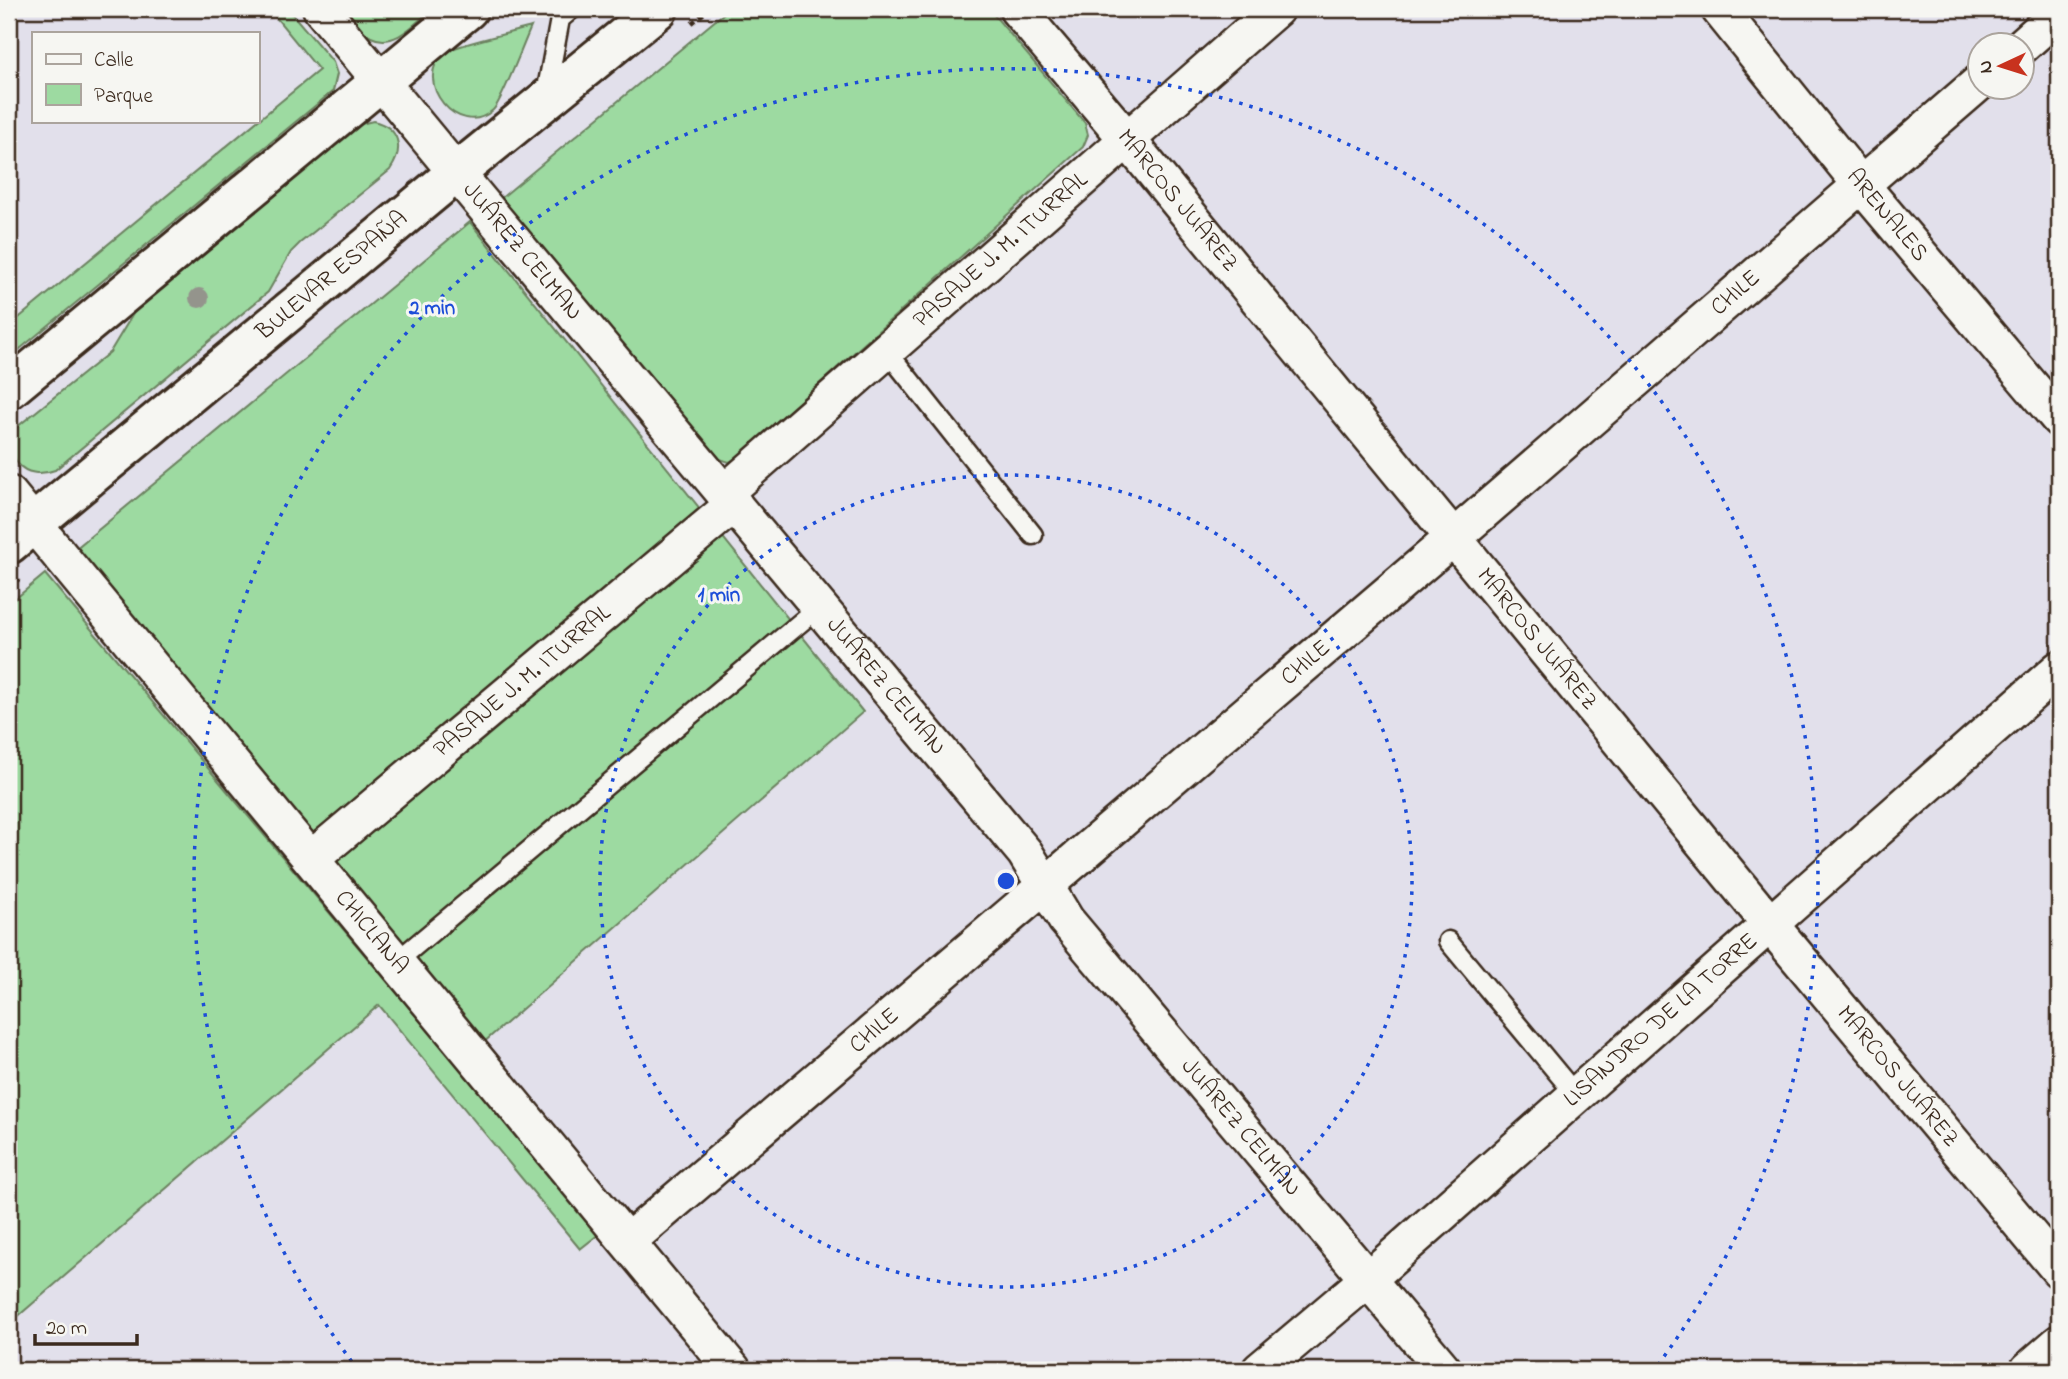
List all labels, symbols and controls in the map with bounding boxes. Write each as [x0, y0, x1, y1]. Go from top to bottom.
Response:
legend [32, 32, 259, 122]
north arrow [1966, 32, 2036, 102]
text: Calle [94, 46, 134, 76]
text: N [1973, 59, 2000, 74]
text: Parque [94, 82, 153, 112]
street label: MARCOS JUÁREZ [1108, 122, 1247, 280]
street label: ARENALES [1837, 161, 1937, 270]
street label: PASAJE J. M. ITURRAL [905, 164, 1096, 337]
street label: JUÁREZ CELMAN [454, 175, 590, 329]
street label: BULEVAR ESPAÑA [248, 202, 416, 350]
street label: CHILE [1703, 262, 1769, 325]
text: 2 min [408, 294, 455, 324]
street label: MARCOS JUÁREZ [1467, 560, 1606, 718]
text: 1 min [698, 581, 740, 611]
street label: PASAJE J. M. ITURRAL [426, 597, 619, 767]
street label: JUÁREZ CELMAN [817, 610, 954, 763]
street label: CHILE [1273, 631, 1339, 695]
centre of rings [994, 869, 1018, 893]
street label: CHICLANA [326, 883, 417, 983]
street label: LISANDRO DE LA TORRE [1556, 925, 1766, 1116]
street label: MARCOS JUÁREZ [1828, 998, 1967, 1155]
street label: CHILE [842, 999, 907, 1062]
street label: JUÁREZ CELMAN [1172, 1051, 1309, 1205]
scale bar [35, 1302, 136, 1346]
text: 20 m [46, 1314, 87, 1344]

